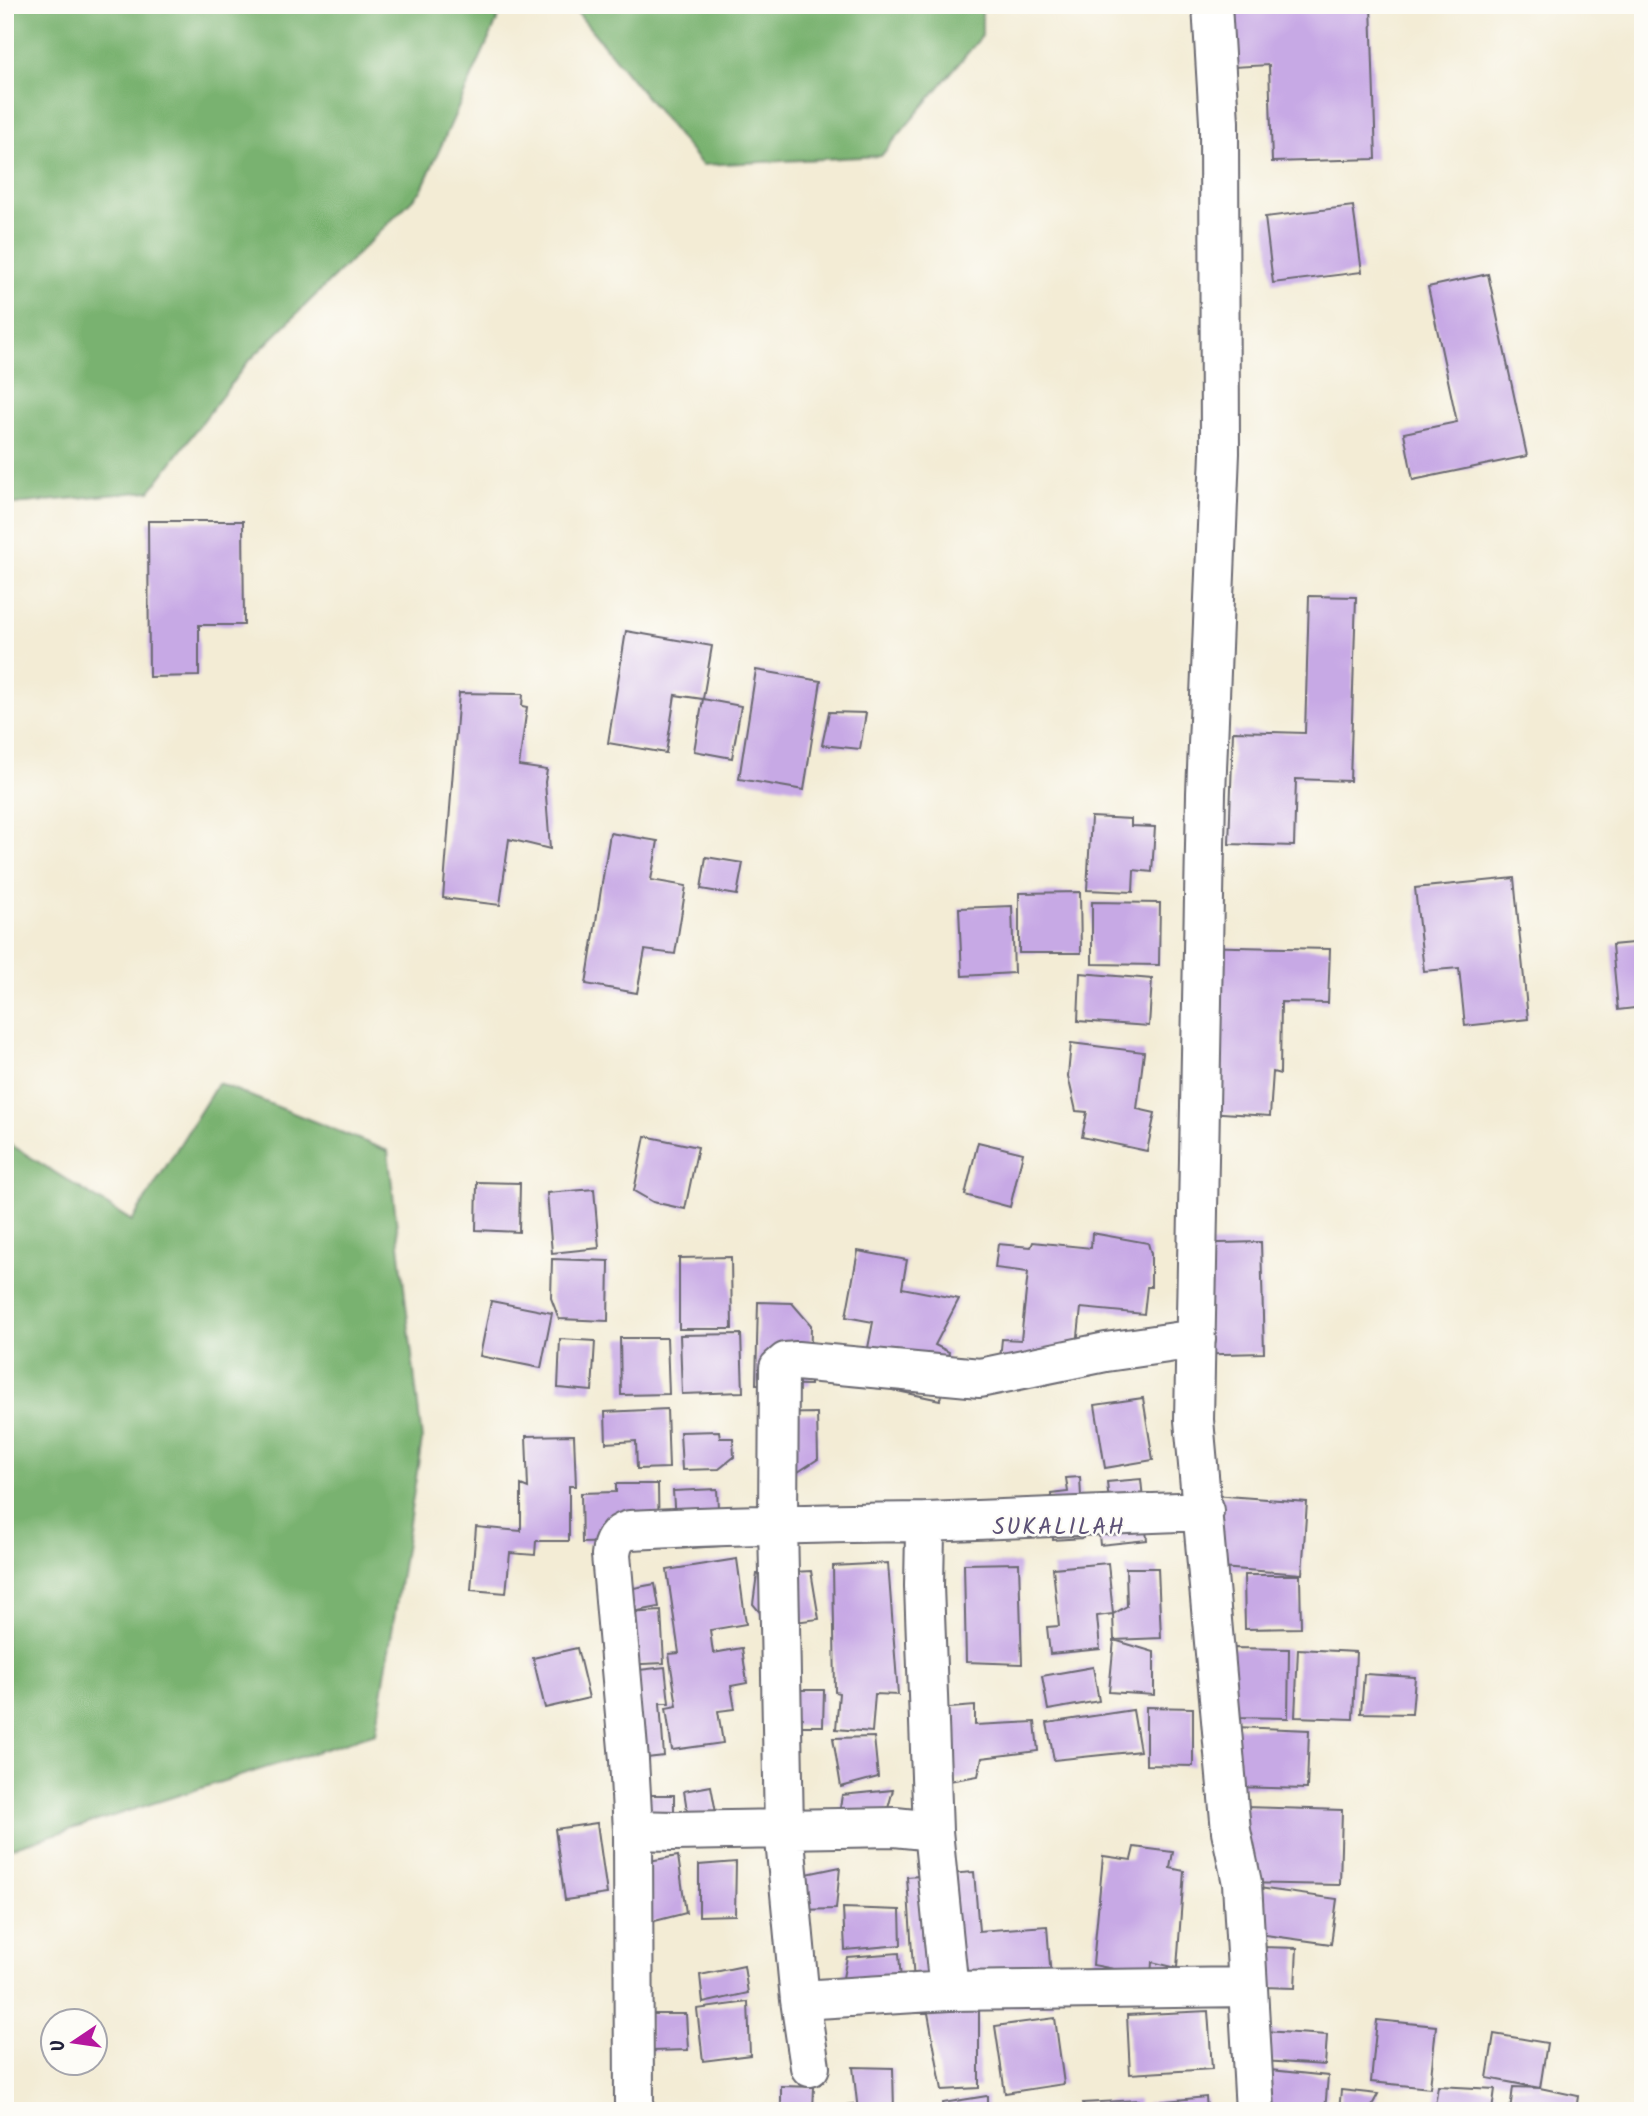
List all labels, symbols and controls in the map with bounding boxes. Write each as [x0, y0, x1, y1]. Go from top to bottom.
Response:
district label: SUKALILAH [992, 1510, 1126, 1546]
north arrow [38, 2008, 108, 2078]
text: U [43, 2036, 75, 2054]

